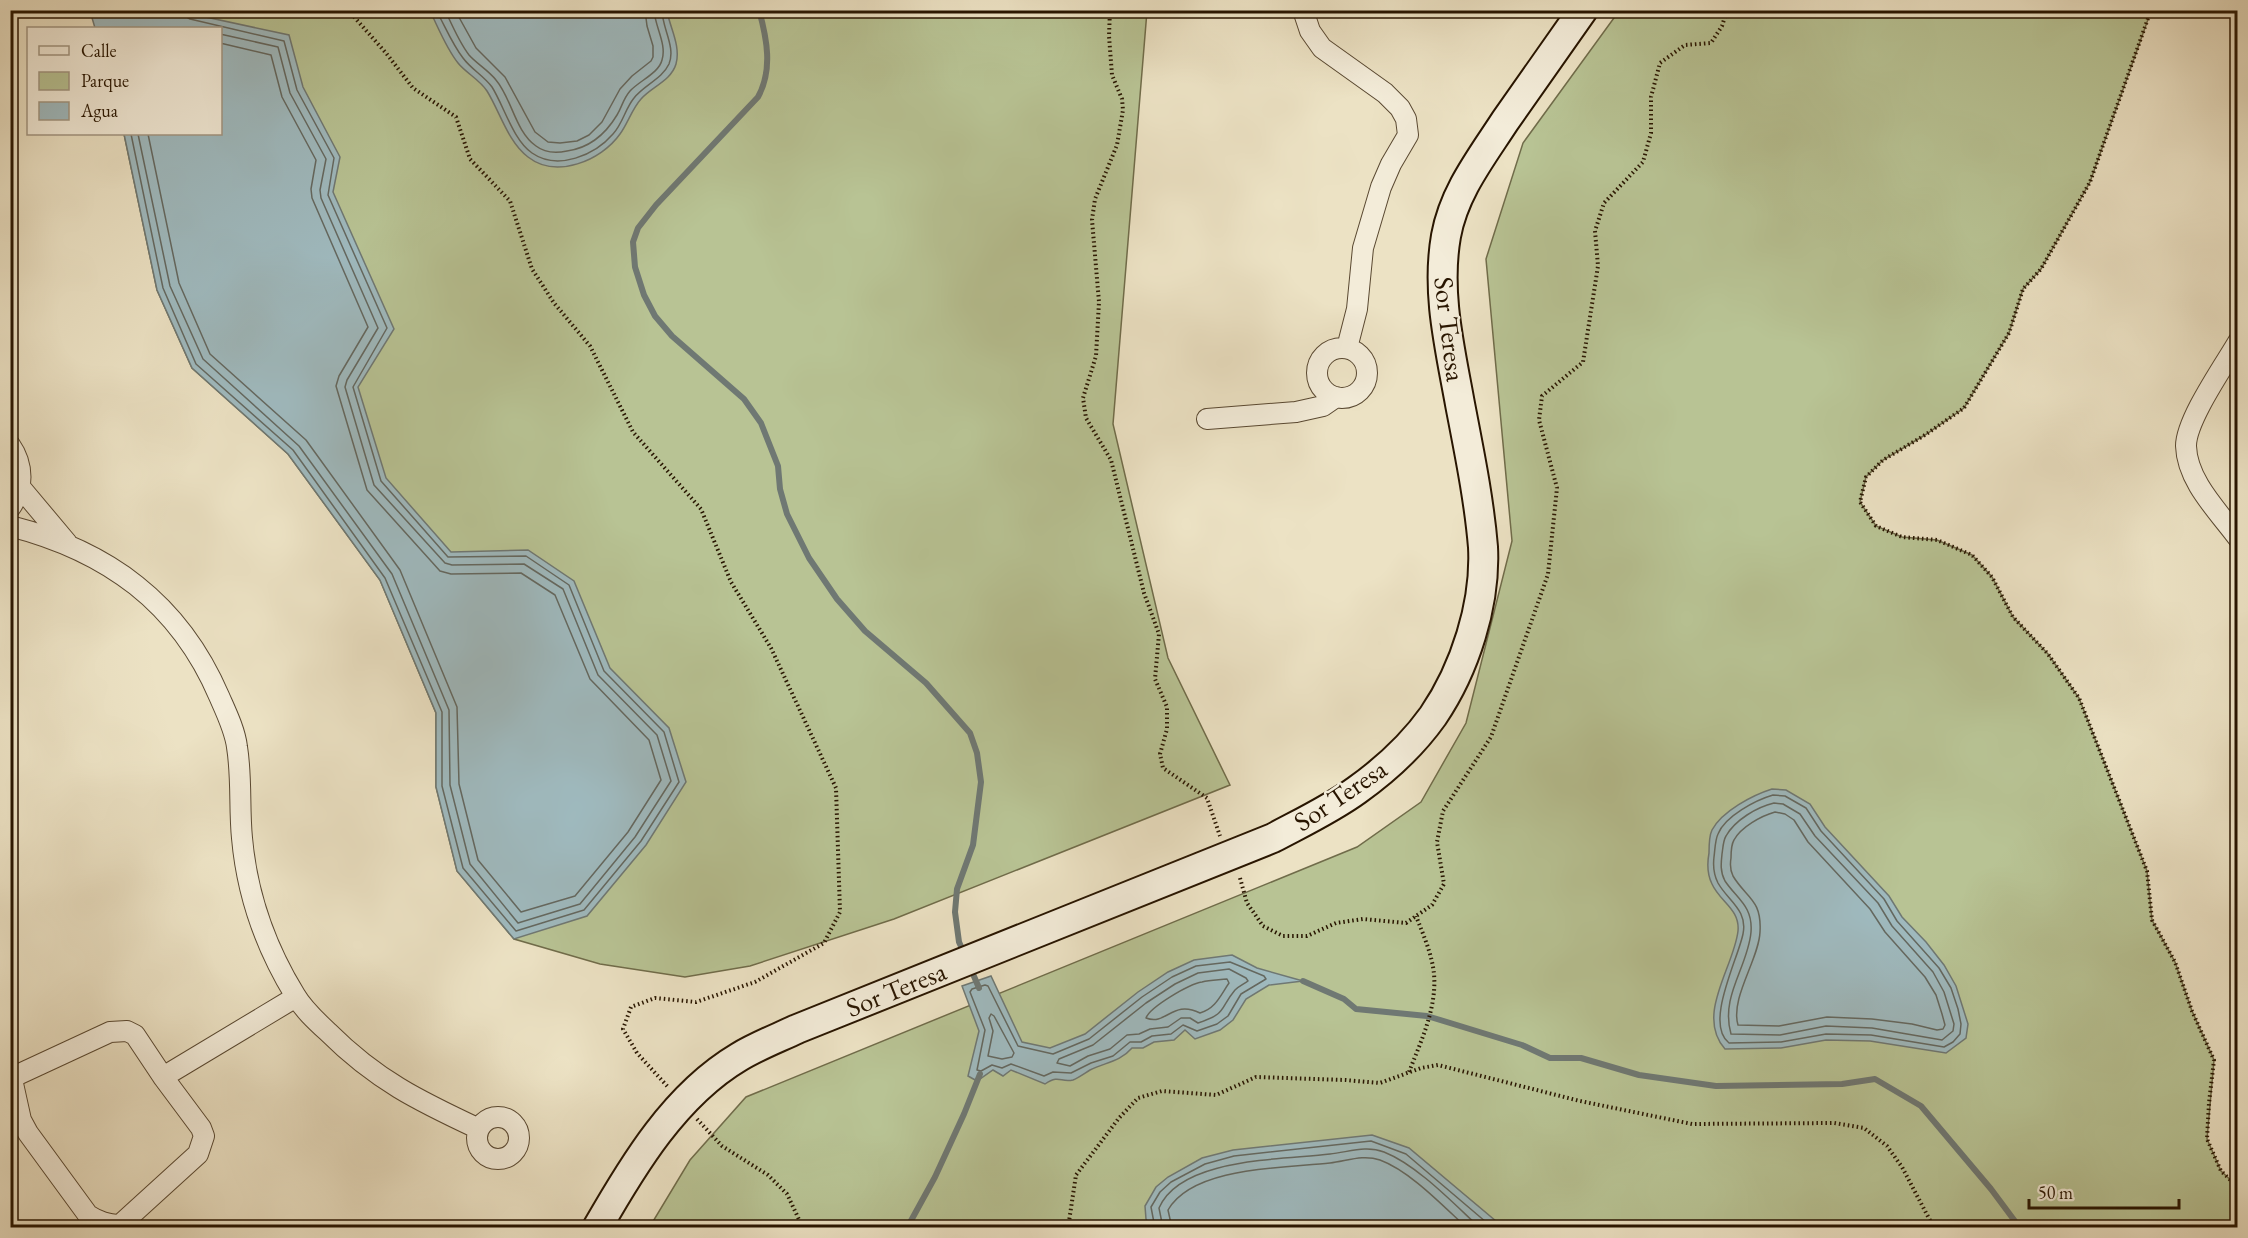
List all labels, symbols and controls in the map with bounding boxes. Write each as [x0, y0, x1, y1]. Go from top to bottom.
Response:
legend [27, 27, 222, 135]
text: Calle [81, 39, 117, 62]
text: Parque [81, 69, 129, 92]
text: Agua [80, 99, 119, 122]
street label: Sor Teresa [1426, 275, 1474, 384]
street label: Sor Teresa [1287, 751, 1394, 839]
street label: Sor Teresa [841, 953, 952, 1025]
scale bar [2029, 1172, 2179, 1210]
text: 50 m [2038, 1181, 2073, 1204]

